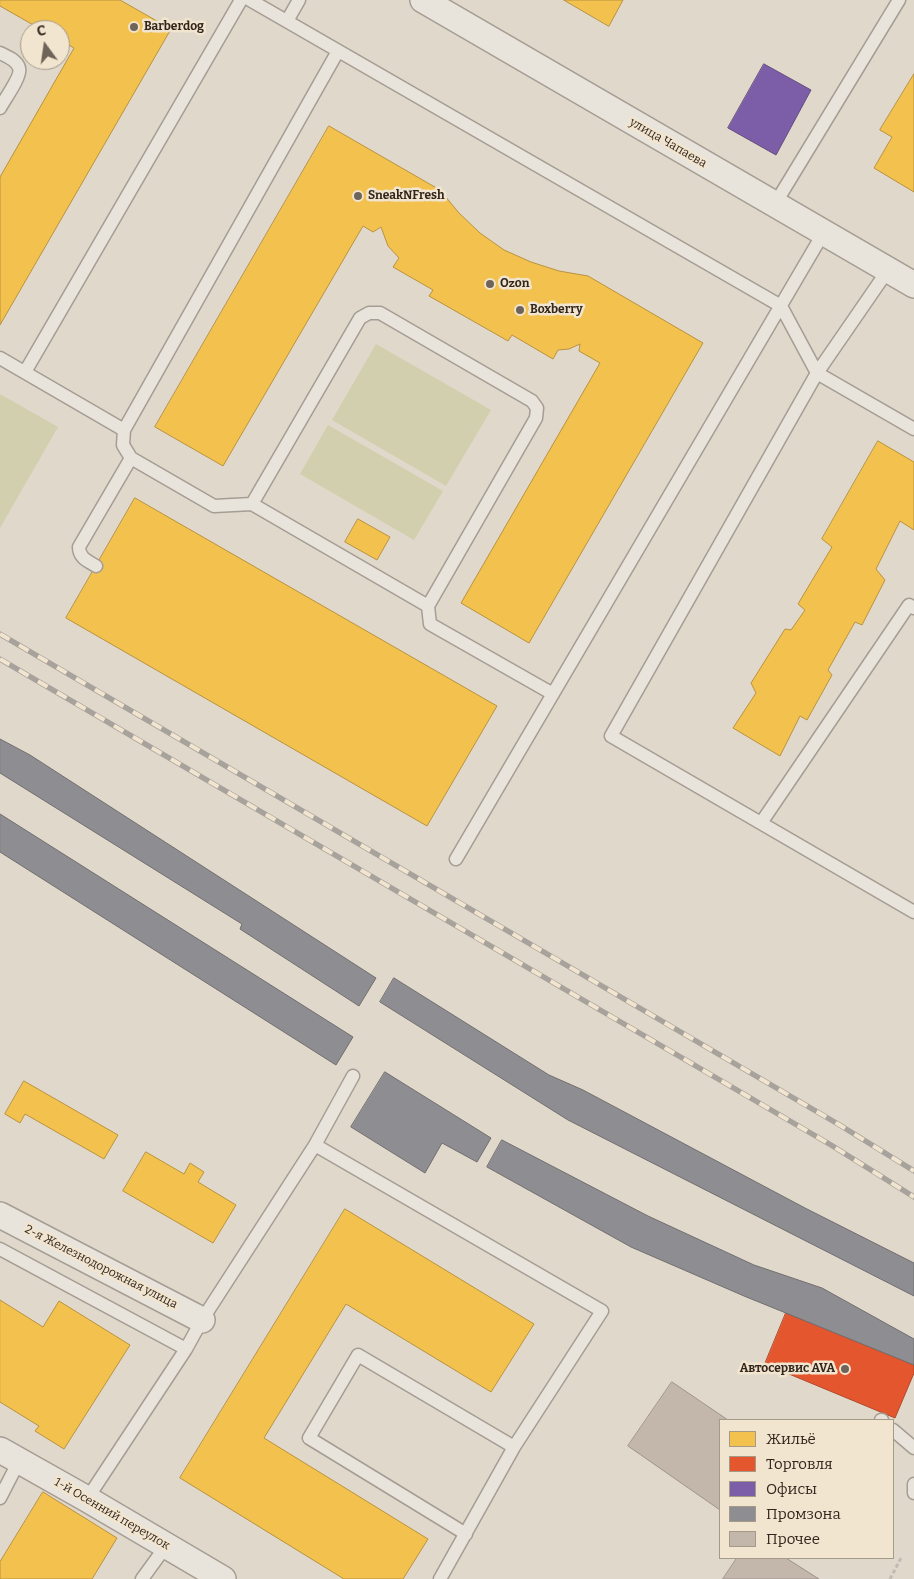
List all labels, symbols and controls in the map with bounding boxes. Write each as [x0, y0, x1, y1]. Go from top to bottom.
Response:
north arrow [20, 20, 70, 70]
place label: Barberdog [144, 20, 204, 34]
marker: Barberdog [128, 21, 140, 33]
text: С [35, 22, 48, 40]
street label: улица Чапаева [627, 115, 709, 171]
place label: SneakNFresh [368, 189, 445, 203]
marker: SneakNFresh [352, 190, 364, 202]
place label: Ozon [500, 277, 529, 291]
marker: Ozon [484, 278, 496, 290]
place label: Boxberry [530, 303, 583, 317]
marker: Boxberry [514, 304, 526, 316]
street label: 2-я Железнодорожная улица [22, 1222, 180, 1312]
place label: Автосервис AVA [740, 1362, 835, 1376]
marker: Автосервис AVA [839, 1363, 851, 1375]
legend [719, 1419, 894, 1559]
text: Жильё [766, 1430, 816, 1448]
text: Торговля [766, 1455, 833, 1473]
street label: 1-й Осенний переулок [52, 1475, 172, 1553]
text: Офисы [766, 1480, 817, 1498]
text: Промзона [766, 1505, 841, 1523]
text: Прочее [766, 1530, 820, 1548]

